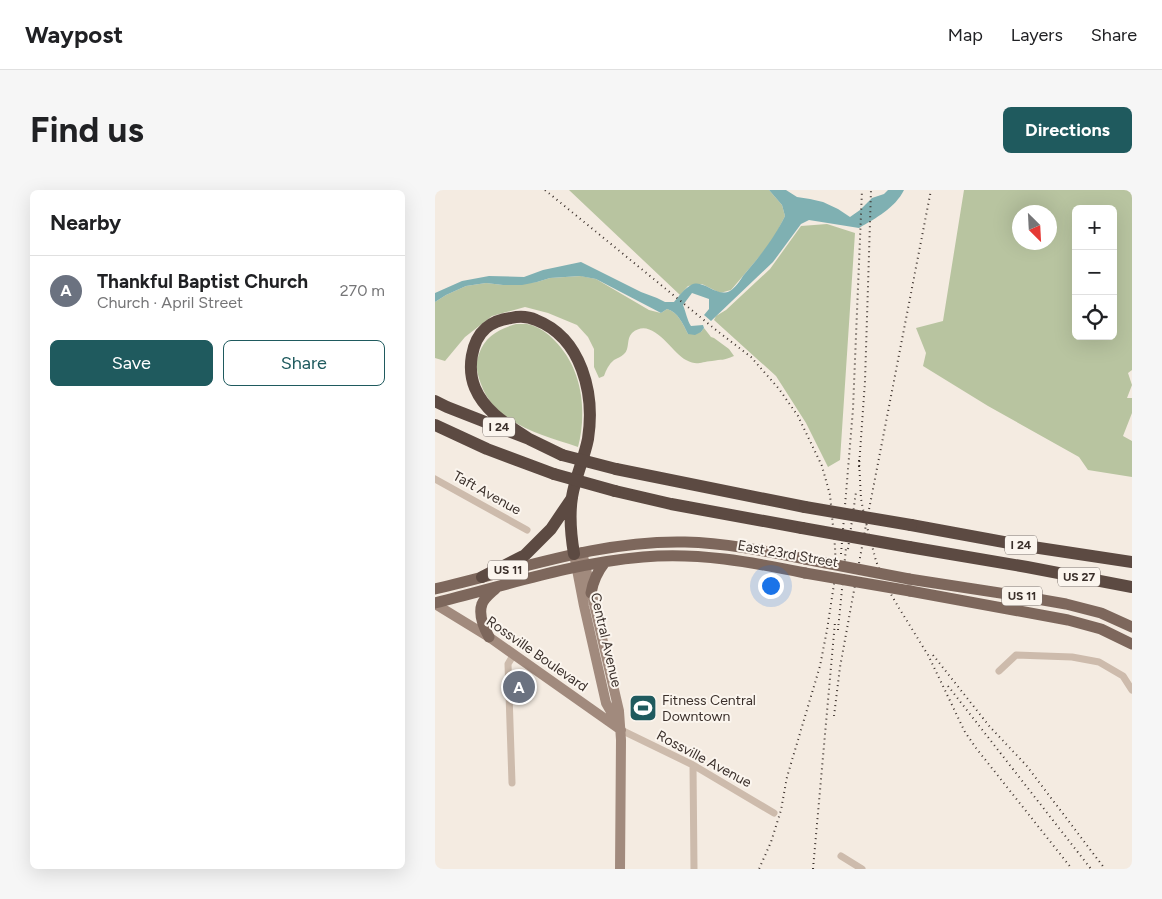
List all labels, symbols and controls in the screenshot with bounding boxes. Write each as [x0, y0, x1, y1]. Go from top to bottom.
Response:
text: Waypost [25, 20, 123, 49]
text: Map [948, 24, 983, 46]
text: Layers [1011, 24, 1063, 46]
text: Share [1091, 24, 1137, 46]
button: Directions [1003, 107, 1132, 153]
text: Find us [30, 109, 144, 151]
north arrow [1012, 205, 1057, 250]
map controls [1072, 205, 1117, 340]
button: + [1072, 205, 1117, 250]
text: Nearby [50, 210, 121, 235]
button: − [1072, 250, 1117, 295]
text: Thankful Baptist Church [97, 270, 308, 293]
text: A [60, 281, 72, 300]
text: 270 m [340, 281, 385, 300]
text: Church · April Street [97, 293, 243, 312]
button: locate [1072, 295, 1117, 340]
button: Save [50, 340, 213, 386]
button: Share [223, 340, 385, 386]
road number: I 24 [483, 418, 515, 436]
street label: Taft Avenue [450, 467, 524, 519]
road number: I 24 [1005, 536, 1037, 554]
street label: East 23rd Street [736, 537, 840, 571]
road number: US 11 [488, 560, 528, 580]
road number: US 27 [1058, 568, 1100, 587]
your location [758, 573, 784, 599]
road number: US 11 [1002, 586, 1042, 606]
street label: Central Avenue [587, 591, 625, 689]
street label: Rossville Boulevard [483, 613, 591, 695]
pin: A [503, 668, 535, 706]
place label: Fitness Central Downtown [662, 692, 756, 725]
sports icon: Fitness Central Downtown [628, 693, 658, 723]
street label: Rossville Avenue [654, 727, 755, 791]

